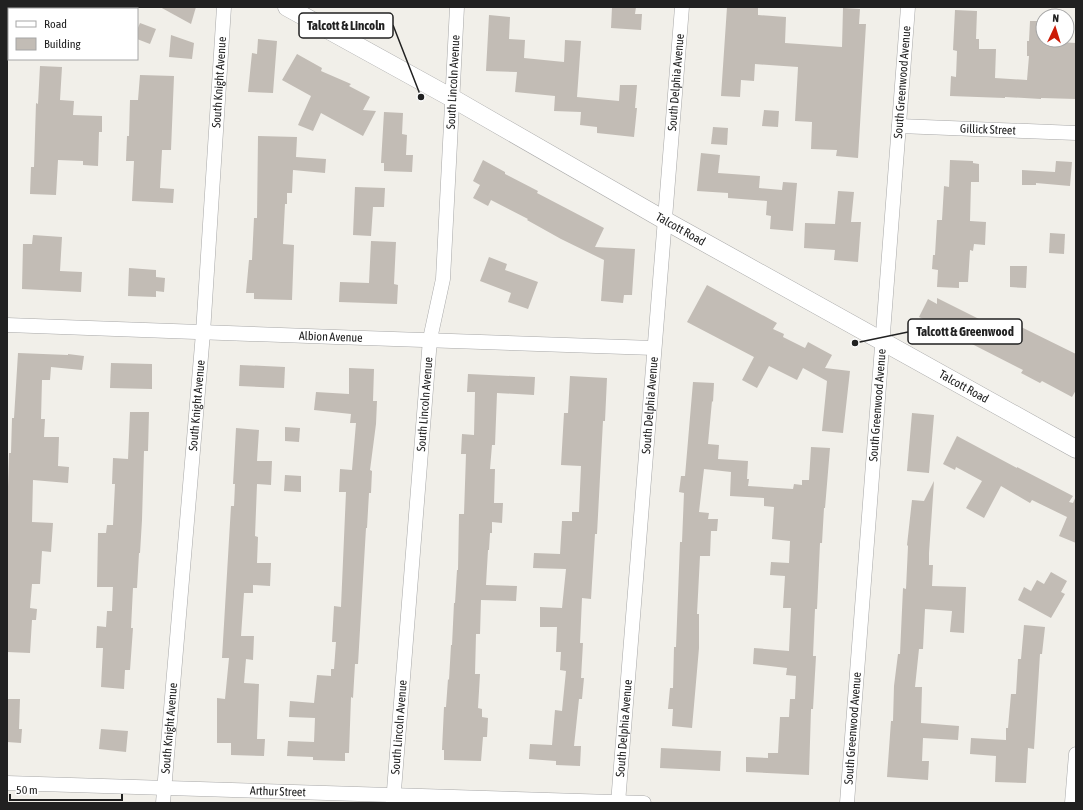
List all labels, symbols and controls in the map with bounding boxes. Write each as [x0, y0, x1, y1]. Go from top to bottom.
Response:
legend [8, 8, 138, 60]
north arrow [1035, 8, 1075, 48]
text: N [1052, 12, 1059, 24]
callout: Talcott & Lincoln [299, 13, 393, 38]
text: Road [44, 17, 67, 31]
text: Talcott & Lincoln [307, 18, 385, 33]
street label: South Greenwood Avenue [891, 25, 914, 139]
street label: South Delphia Avenue [665, 33, 687, 132]
street label: South Lincoln Avenue [444, 34, 463, 130]
street label: South Knight Avenue [209, 36, 229, 128]
text: Building [44, 37, 82, 51]
street label: Gillick Street [960, 121, 1017, 138]
street label: Talcott Road [653, 210, 708, 249]
callout: Talcott & Greenwood [908, 319, 1022, 344]
text: Talcott & Greenwood [916, 324, 1014, 339]
street label: Albion Avenue [299, 329, 363, 345]
street label: South Greenwood Avenue [866, 348, 889, 462]
street label: South Delphia Avenue [639, 356, 661, 454]
street label: South Lincoln Avenue [414, 357, 436, 452]
street label: South Knight Avenue [186, 359, 208, 452]
street label: Talcott Road [936, 367, 991, 406]
street label: South Greenwood Avenue [841, 671, 864, 785]
street label: South Lincoln Avenue [388, 679, 410, 775]
street label: South Delphia Avenue [613, 679, 635, 777]
street label: South Knight Avenue [159, 682, 180, 774]
scale bar [10, 776, 122, 802]
text: 50 m [16, 783, 38, 797]
street label: Arthur Street [250, 784, 307, 799]

